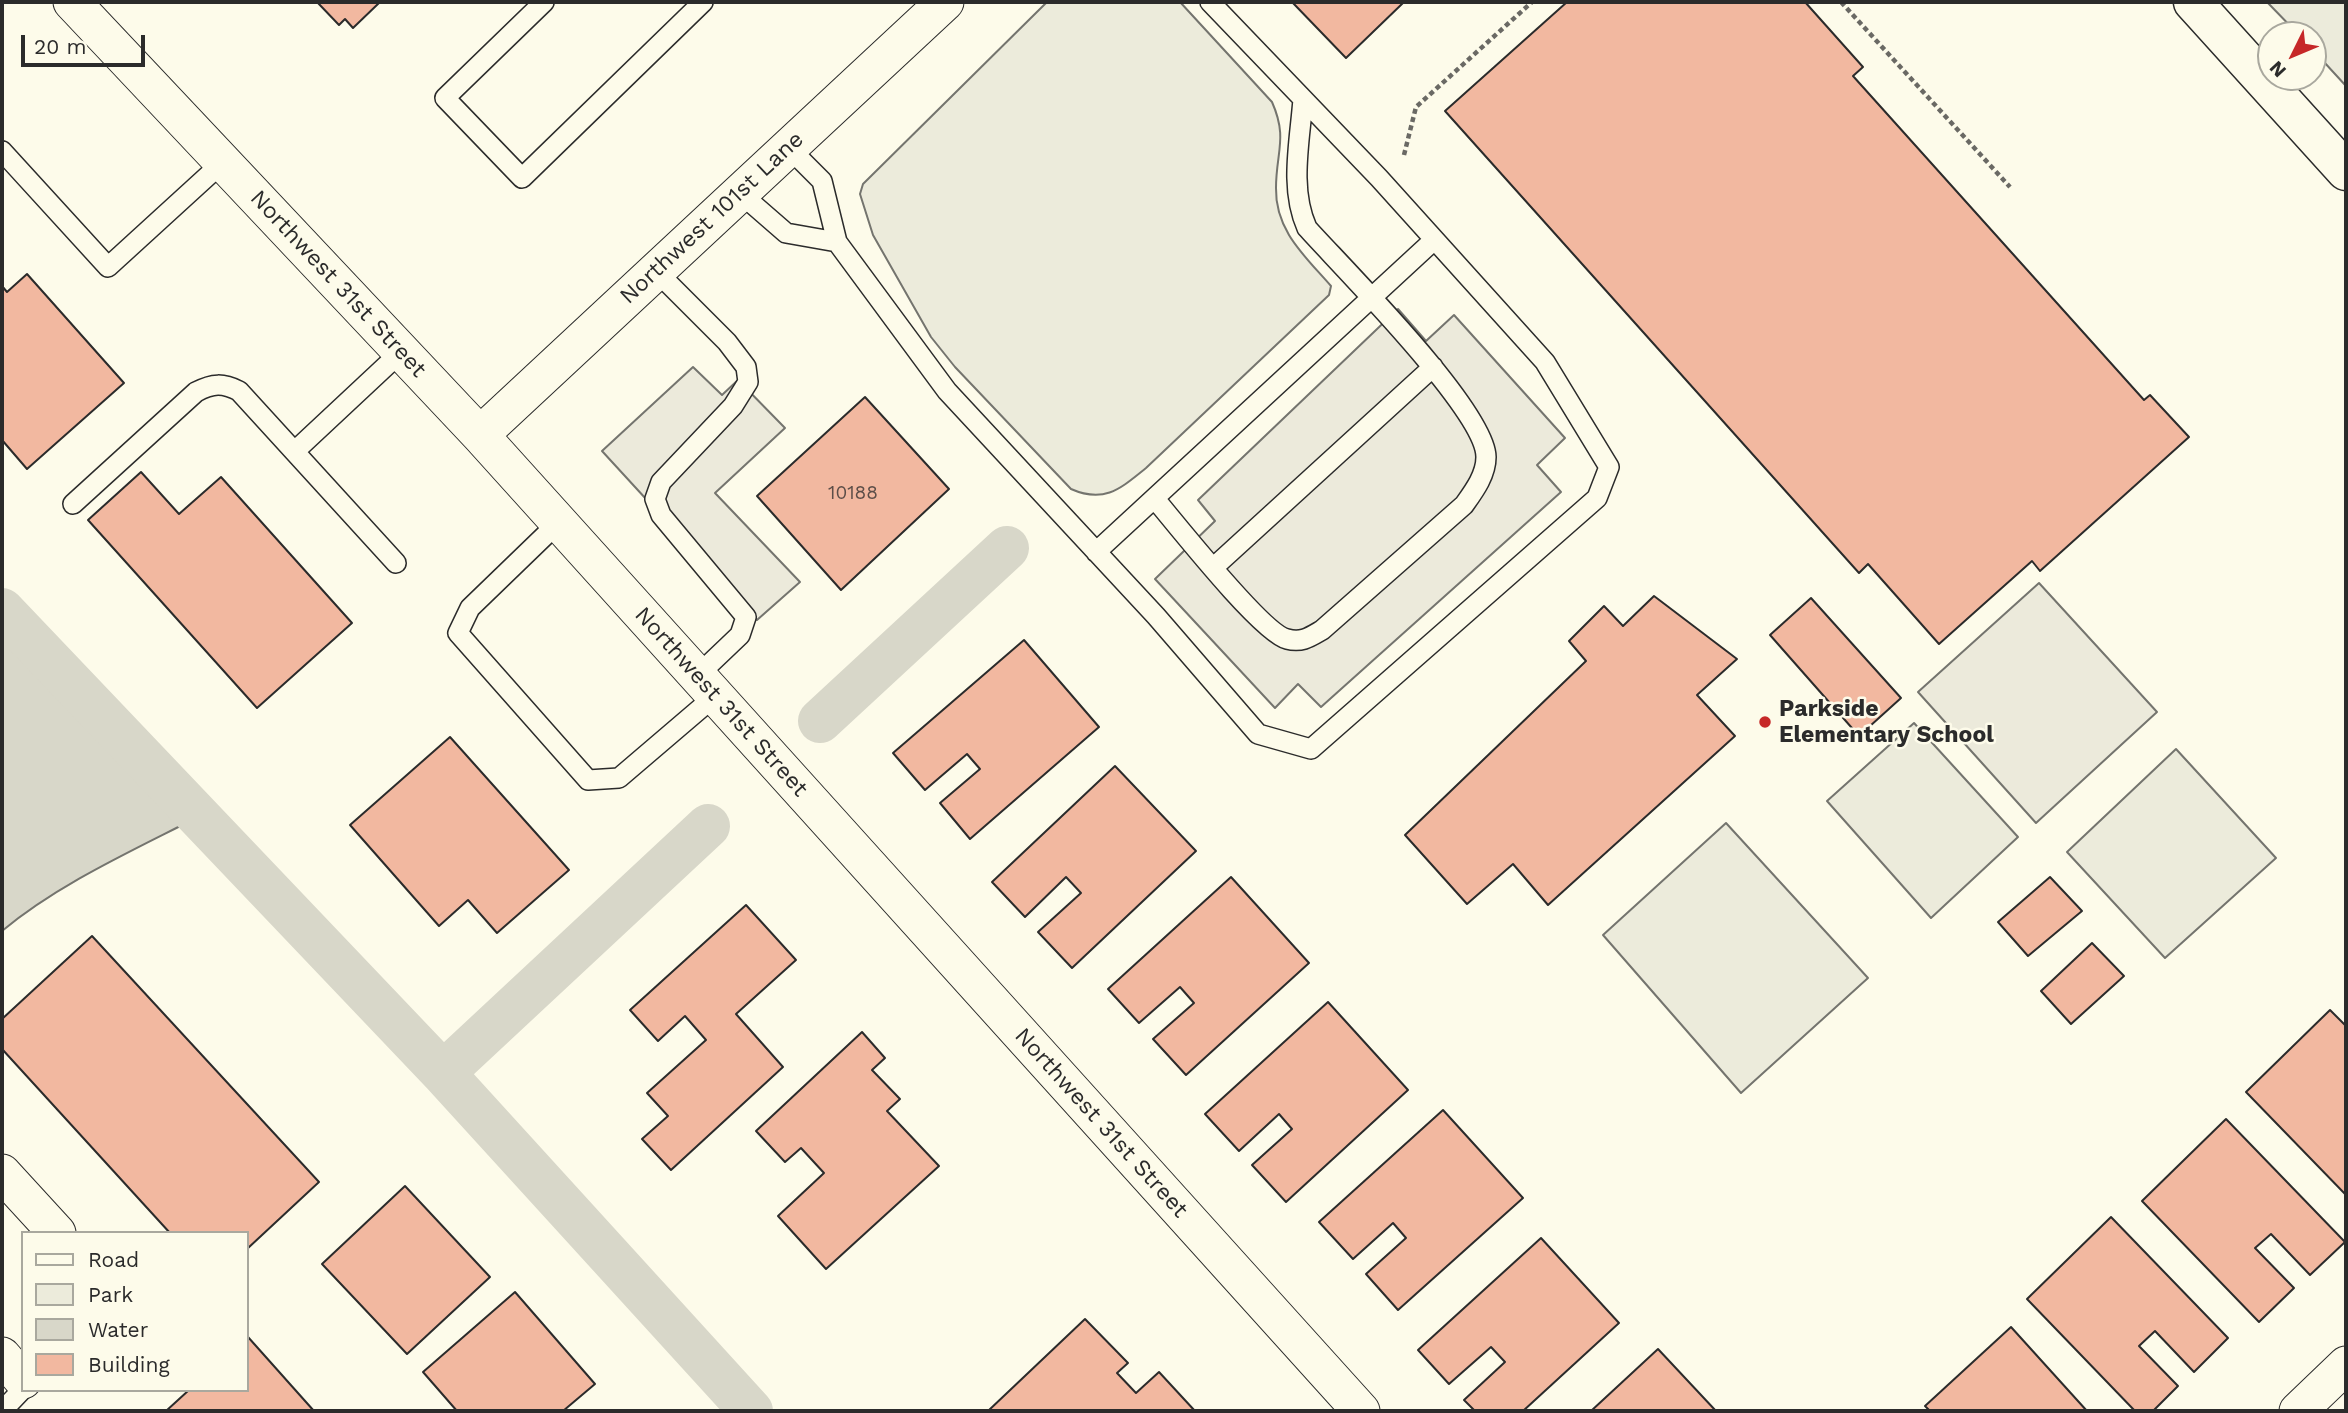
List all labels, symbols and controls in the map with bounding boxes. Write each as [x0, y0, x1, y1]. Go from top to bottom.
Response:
scale bar [24, 21, 149, 65]
north arrow [2257, 21, 2327, 91]
text: 20 m [34, 34, 86, 59]
text: N [2265, 56, 2291, 82]
street label: Northwest 101st Lane [615, 126, 809, 310]
street label: Northwest 31st Street [244, 185, 432, 383]
house number: 10188 [828, 482, 878, 504]
street label: Northwest 31st Street [629, 601, 813, 803]
place label: Parkside Elementary School [1779, 695, 1994, 749]
marker: Parkside Elementary School [1757, 714, 1773, 730]
street label: Northwest 31st Street [1009, 1022, 1193, 1224]
legend [21, 1231, 248, 1392]
text: Road [88, 1247, 139, 1272]
text: Park [88, 1282, 133, 1307]
text: Water [88, 1317, 148, 1342]
text: Building [88, 1352, 170, 1377]

